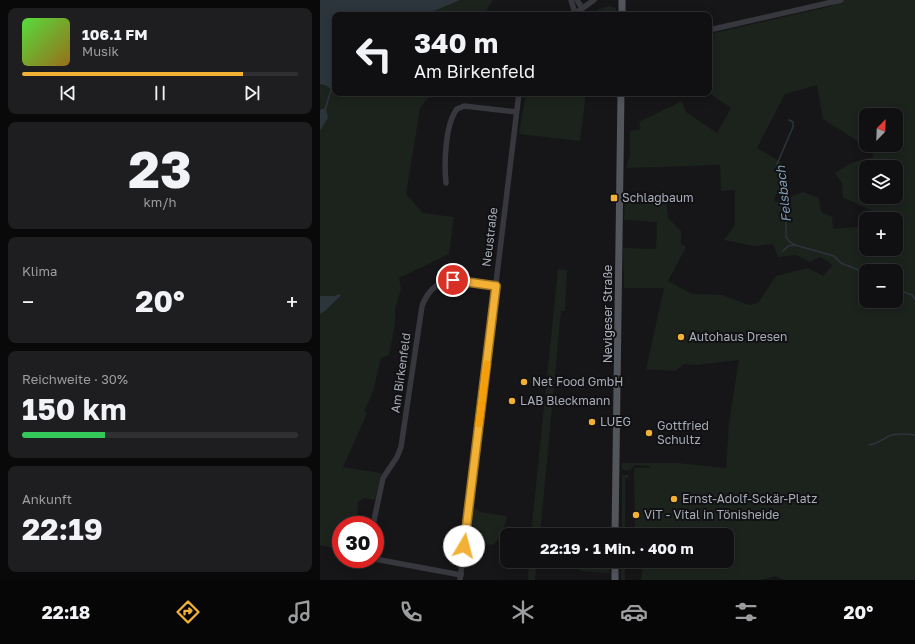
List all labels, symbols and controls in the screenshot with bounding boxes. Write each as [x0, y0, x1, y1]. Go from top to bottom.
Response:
text: 106.1 FM [82, 25, 148, 43]
text: 340 m [414, 26, 498, 59]
icon: left [348, 28, 400, 80]
text: Musik [82, 43, 119, 59]
text: Am Birkenfeld [414, 60, 535, 82]
icon: previous [57, 82, 79, 104]
icon: pause [149, 82, 171, 104]
icon: next [241, 82, 263, 104]
north arrow [859, 108, 903, 152]
map controls [859, 108, 903, 308]
text: 23 [128, 137, 192, 199]
button: layers [859, 160, 903, 204]
water label: Felsbach [772, 164, 794, 223]
place label: Schlagbaum [622, 190, 694, 205]
marker: Schlagbaum [609, 193, 619, 203]
text: km/h [143, 194, 177, 210]
street label: Neustraße [478, 206, 501, 268]
button: + [859, 212, 903, 256]
text: Klima [22, 263, 57, 279]
pin [436, 263, 470, 297]
button: − [859, 264, 903, 308]
street label: Nevigeser Straße [600, 265, 615, 363]
icon: arrive [442, 269, 464, 291]
text: 20° [135, 283, 185, 319]
text: − [22, 288, 34, 315]
text: + [286, 288, 298, 315]
place label: Autohaus Dresen [689, 329, 787, 344]
street label: Am Birkenfeld [387, 332, 414, 414]
marker: Autohaus Dresen [676, 332, 686, 342]
text: Reichweite · 30% [22, 371, 128, 387]
place label: Net Food GmbH [532, 374, 623, 389]
marker: Net Food GmbH [519, 377, 529, 387]
text: 150 km [22, 391, 126, 427]
place label: LAB Bleckmann [520, 393, 610, 408]
marker: LAB Bleckmann [507, 396, 517, 406]
place label: LUEG [600, 414, 631, 429]
marker: LUEG [587, 417, 597, 427]
place label: Gottfried Schultz [657, 418, 709, 447]
marker: Gottfried Schultz [644, 428, 654, 438]
text: Ankunft [22, 491, 72, 507]
place label: Ernst-Adolf-Sckär-Platz [682, 491, 817, 506]
marker: Ernst-Adolf-Sckär-Platz [669, 494, 679, 504]
place label: ViT - Vital in Tönisheide [644, 507, 779, 522]
marker: ViT - Vital in Tönisheide [631, 510, 641, 520]
text: 22:19 [22, 511, 103, 547]
speed limit sign: 30 [332, 516, 384, 568]
position arrow [443, 525, 485, 567]
text: 22:19 · 1 Min. · 400 m [540, 539, 694, 557]
icon: directions [174, 598, 202, 626]
icon: music [286, 598, 314, 626]
icon: phone [397, 598, 425, 626]
icon: climate [509, 598, 537, 626]
icon: car [620, 598, 648, 626]
icon: filters [732, 598, 760, 626]
text: 22:18 [42, 601, 90, 623]
text: 20° [843, 601, 873, 623]

